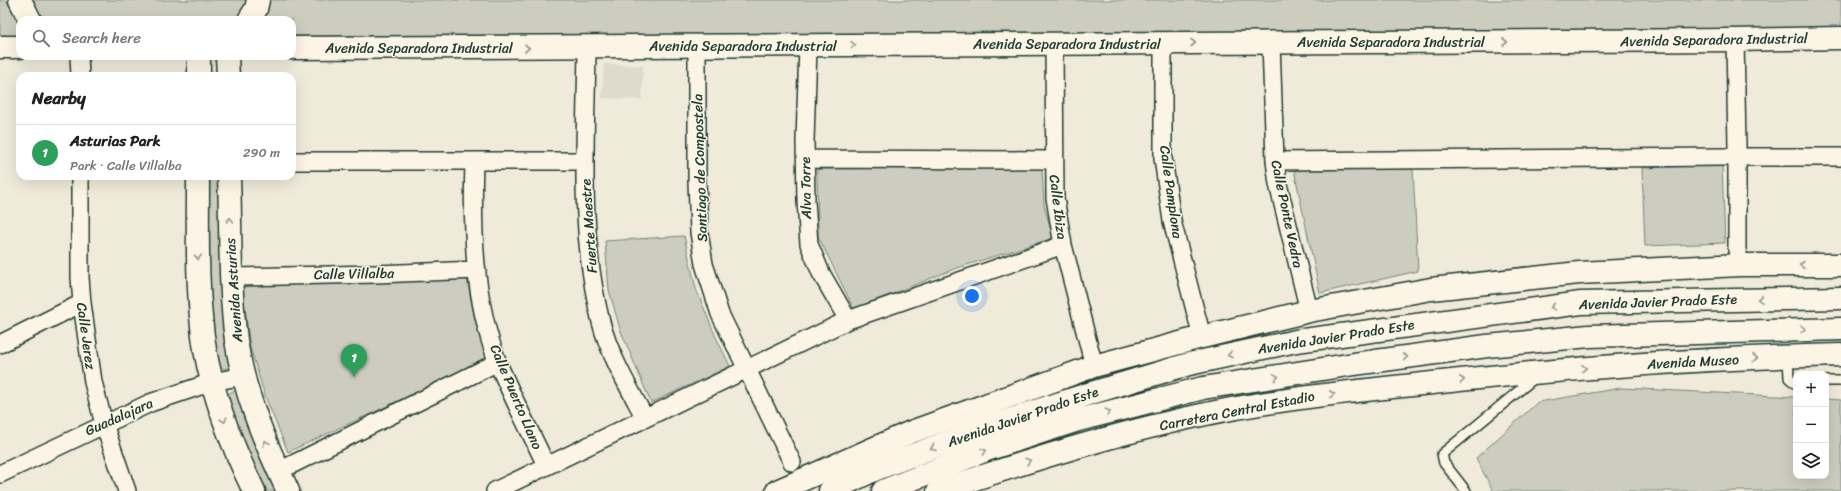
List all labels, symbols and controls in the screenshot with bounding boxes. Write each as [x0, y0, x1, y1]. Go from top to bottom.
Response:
search box [16, 16, 296, 60]
text: Search here [62, 25, 141, 51]
street label: Avenida Separadora Industrial [1619, 26, 1809, 54]
icon: search [30, 27, 52, 49]
street label: Avenida Separadora Industrial [1296, 30, 1486, 55]
street label: Avenida Separadora Industrial [972, 32, 1162, 57]
street label: Avenida Separadora Industrial [648, 34, 838, 59]
street label: Avenida Separadora Industrial [324, 36, 514, 61]
one-way arrow [1502, 38, 1508, 46]
one-way arrow [1190, 39, 1196, 47]
one-way arrow [850, 41, 856, 49]
one-way arrow [524, 44, 530, 52]
text: Nearby [32, 83, 86, 113]
street label: Santiago de Compostela [685, 94, 715, 242]
text: Asturias Park [70, 128, 161, 154]
text: 1 [42, 141, 48, 164]
text: 290 m [243, 141, 280, 164]
street label: Calle Pamplona [1152, 144, 1190, 241]
text: Park · Calle Villalba [70, 154, 181, 177]
street label: Alva Torre [793, 156, 819, 220]
street label: Calle Ponte Vedra [1263, 158, 1311, 270]
street label: Calle Ibiza [1042, 173, 1074, 241]
street label: Fuerte Maestre [573, 178, 605, 274]
one-way arrow [226, 217, 235, 223]
street label: Avenida Asturias [218, 236, 250, 344]
one-way arrow [194, 254, 202, 260]
street label: Calle Villalba [314, 261, 395, 287]
one-way arrow [1799, 261, 1805, 269]
your location [962, 286, 982, 306]
street label: Avenida Javier Prado Este [1577, 287, 1738, 317]
one-way arrow [1757, 295, 1763, 303]
street label: Calle Jerez [69, 301, 103, 371]
one-way arrow [1550, 302, 1556, 311]
street label: Avenida Javier Prado Este [1255, 312, 1416, 362]
one-way arrow [1800, 325, 1806, 334]
street label: Calle Puerto Llano [483, 340, 549, 454]
pin: 1 [341, 344, 367, 377]
street label: Avenida Museo [1645, 347, 1740, 377]
one-way arrow [1227, 351, 1234, 359]
one-way arrow [1402, 353, 1408, 362]
one-way arrow [1752, 354, 1758, 362]
one-way arrow [1581, 364, 1587, 373]
map controls [1793, 371, 1829, 479]
button: + [1793, 371, 1829, 407]
one-way arrow [1273, 373, 1280, 382]
one-way arrow [1459, 375, 1465, 384]
street label: Avenida Javier Prado Este [943, 379, 1102, 455]
street label: Carretera Central Estadio [1157, 384, 1317, 438]
one-way arrow [1329, 389, 1335, 398]
street label: Guadalajara [81, 391, 157, 443]
button: − [1793, 407, 1829, 443]
one-way arrow [1105, 409, 1112, 417]
one-way arrow [219, 416, 228, 423]
one-way arrow [263, 439, 271, 447]
one-way arrow [929, 443, 936, 451]
button: layers [1793, 443, 1829, 479]
one-way arrow [981, 447, 988, 455]
one-way arrow [1025, 457, 1032, 466]

